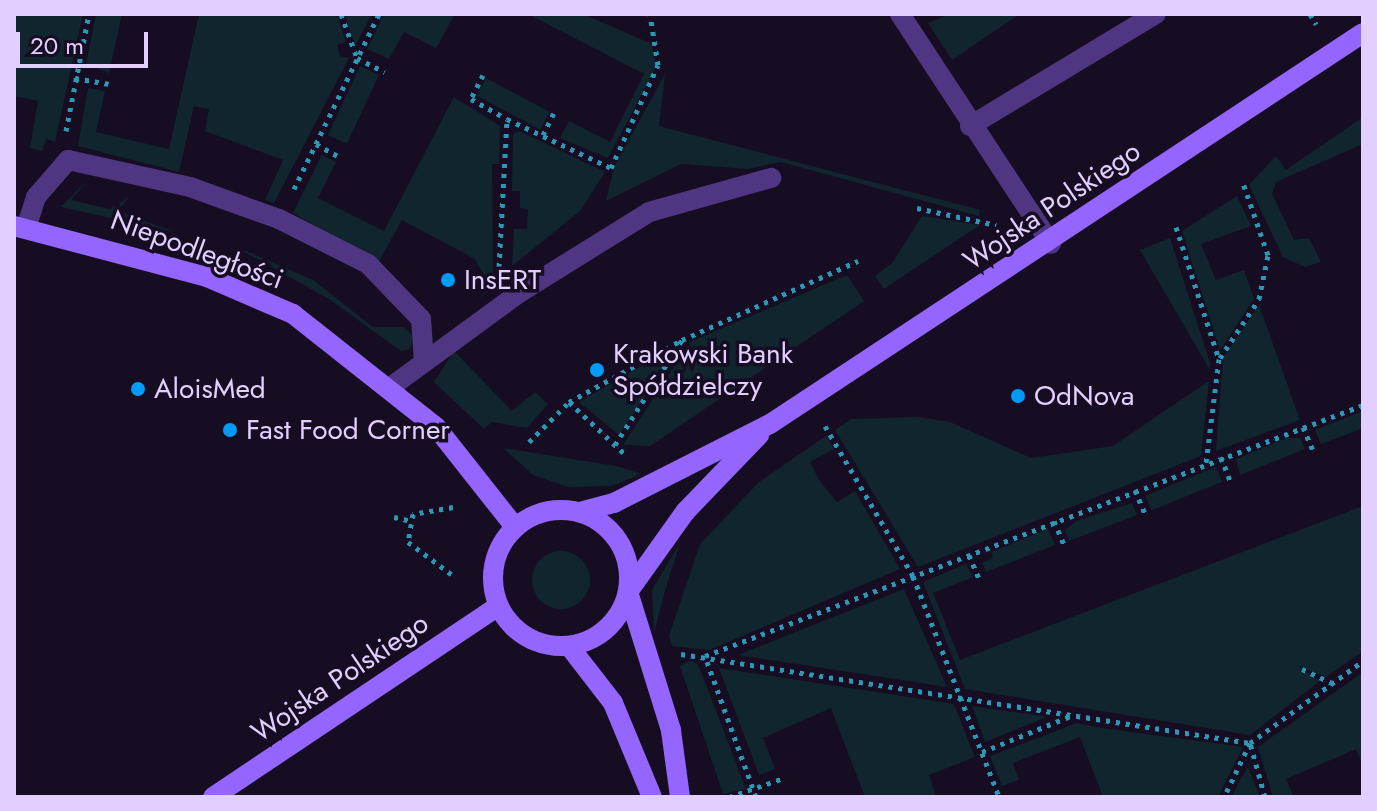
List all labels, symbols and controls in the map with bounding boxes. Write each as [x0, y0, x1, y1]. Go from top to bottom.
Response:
scale bar [20, 16, 152, 66]
text: 20 m [30, 28, 84, 63]
street label: Wojska Polskiego [957, 134, 1147, 278]
street label: Niepodległości [106, 203, 288, 297]
place label: InsERT [464, 263, 541, 297]
marker: InsERT [439, 271, 457, 289]
place label: Krakowski Bank Spółdzielczy [613, 337, 793, 403]
marker: Krakowski Bank Spółdzielczy [588, 361, 606, 379]
place label: AloisMed [154, 372, 266, 406]
place label: OdNova [1034, 379, 1134, 413]
marker: AloisMed [129, 380, 147, 398]
marker: OdNova [1009, 387, 1027, 405]
place label: Fast Food Corner [246, 413, 450, 447]
marker: Fast Food Corner [221, 421, 239, 439]
street label: Wojska Polskiego [245, 606, 435, 750]

